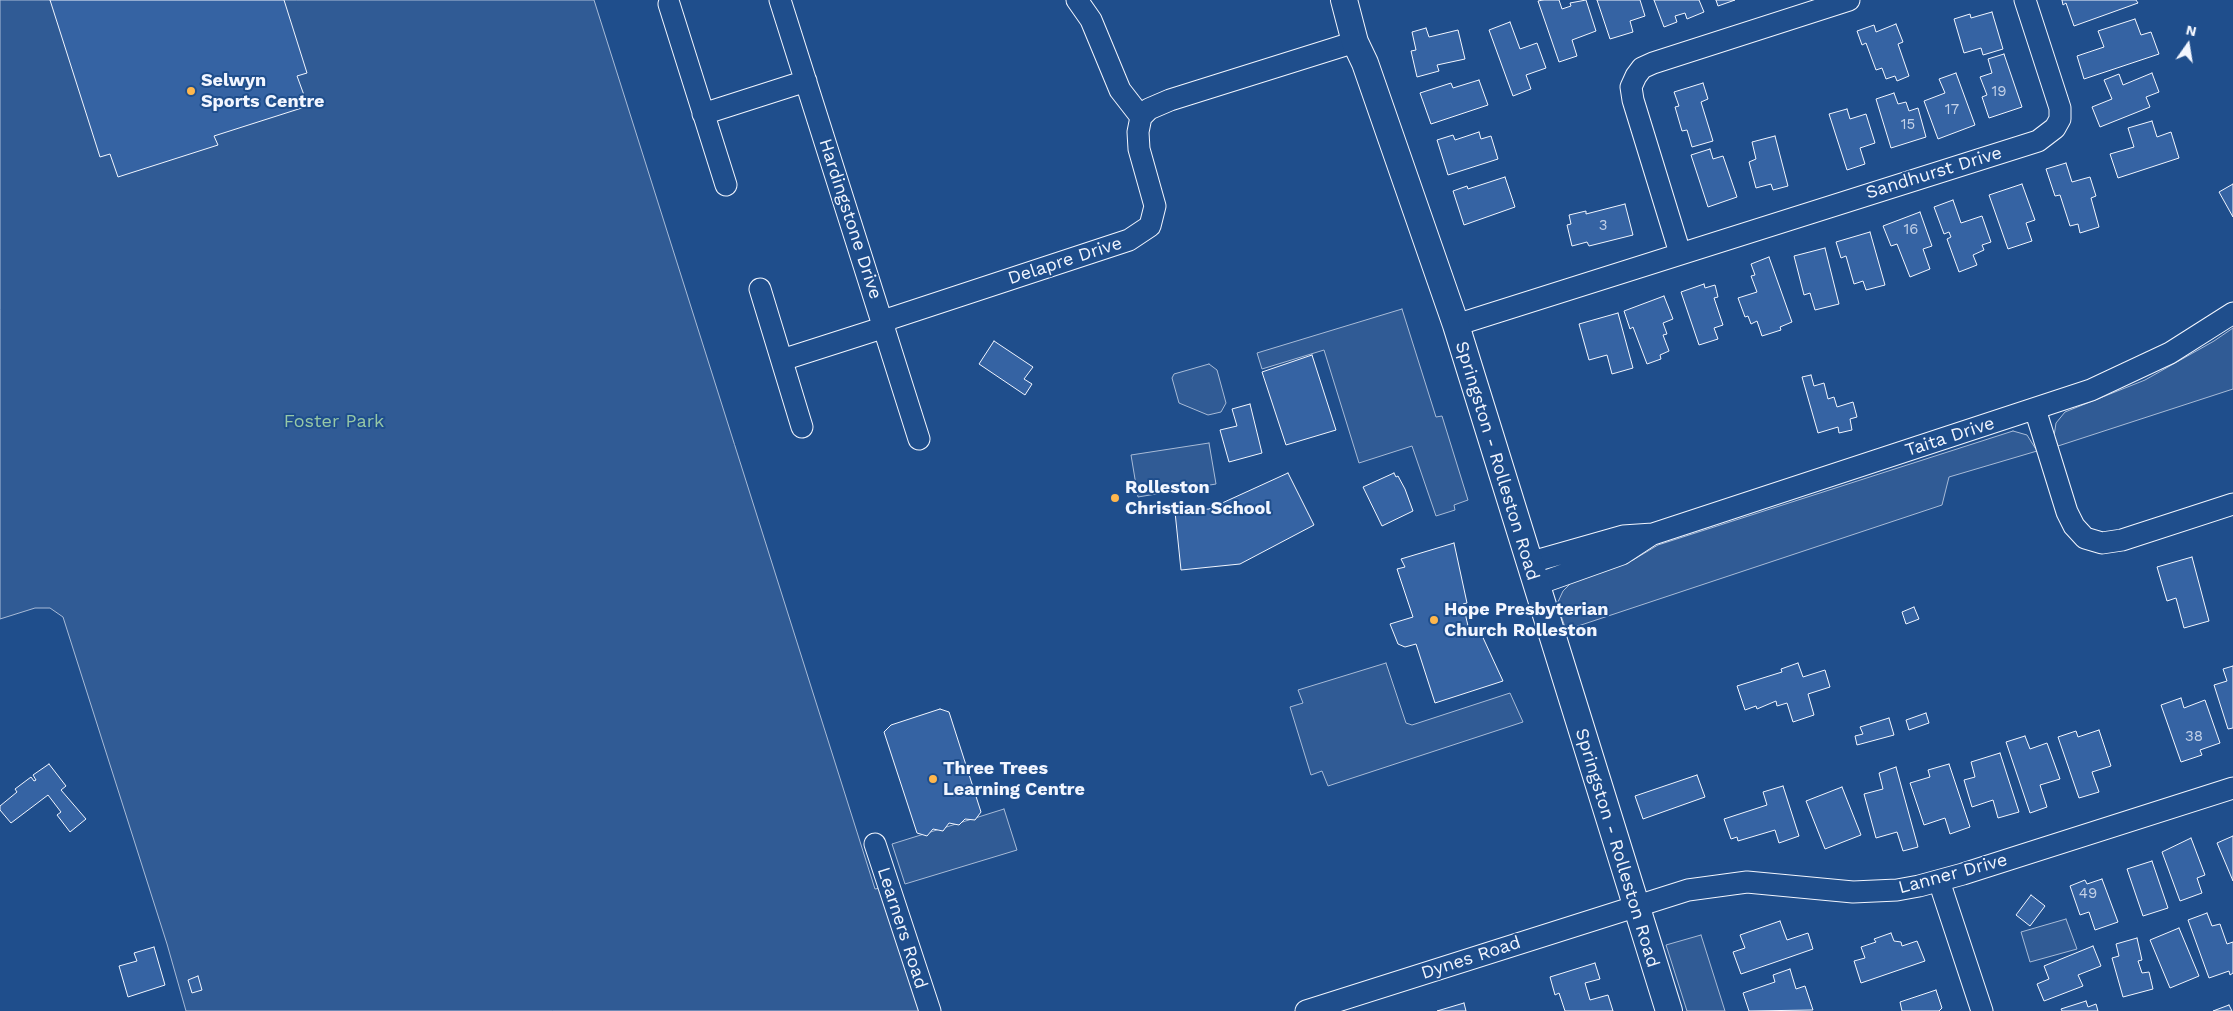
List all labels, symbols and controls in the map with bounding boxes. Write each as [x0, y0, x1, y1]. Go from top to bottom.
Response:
north arrow [2163, 20, 2213, 70]
text: N [2185, 21, 2198, 39]
place label: Selwyn Sports Centre [201, 70, 324, 112]
house number: 19 [1991, 83, 2007, 101]
marker: Selwyn Sports Centre [185, 85, 197, 97]
house number: 17 [1945, 101, 1959, 119]
house number: 15 [1901, 116, 1915, 134]
street label: Hardingstone Drive [814, 136, 886, 302]
street label: Sandhurst Drive [1863, 142, 2005, 204]
house number: 3 [1599, 217, 1607, 235]
house number: 16 [1904, 221, 1918, 239]
street label: Delapre Drive [1005, 232, 1125, 290]
street label: Springston - Rolleston Road [1450, 339, 1544, 583]
park label: Foster Park [284, 411, 384, 433]
street label: Taita Drive [1903, 412, 1997, 462]
place label: Rolleston Christian School [1125, 477, 1271, 520]
marker: Rolleston Christian School [1109, 492, 1121, 504]
place label: Hope Presbyterian Church Rolleston [1444, 599, 1608, 642]
marker: Hope Presbyterian Church Rolleston [1428, 614, 1440, 626]
street label: Springston - Rolleston Road [1570, 726, 1664, 970]
house number: 38 [2185, 728, 2203, 746]
place label: Three Trees Learning Centre [943, 758, 1085, 801]
marker: Three Trees Learning Centre [927, 773, 939, 785]
street label: Lanner Drive [1896, 849, 2010, 899]
street label: Learners Road [872, 865, 932, 991]
house number: 49 [2079, 885, 2097, 903]
street label: Dynes Road [1419, 932, 1523, 984]

